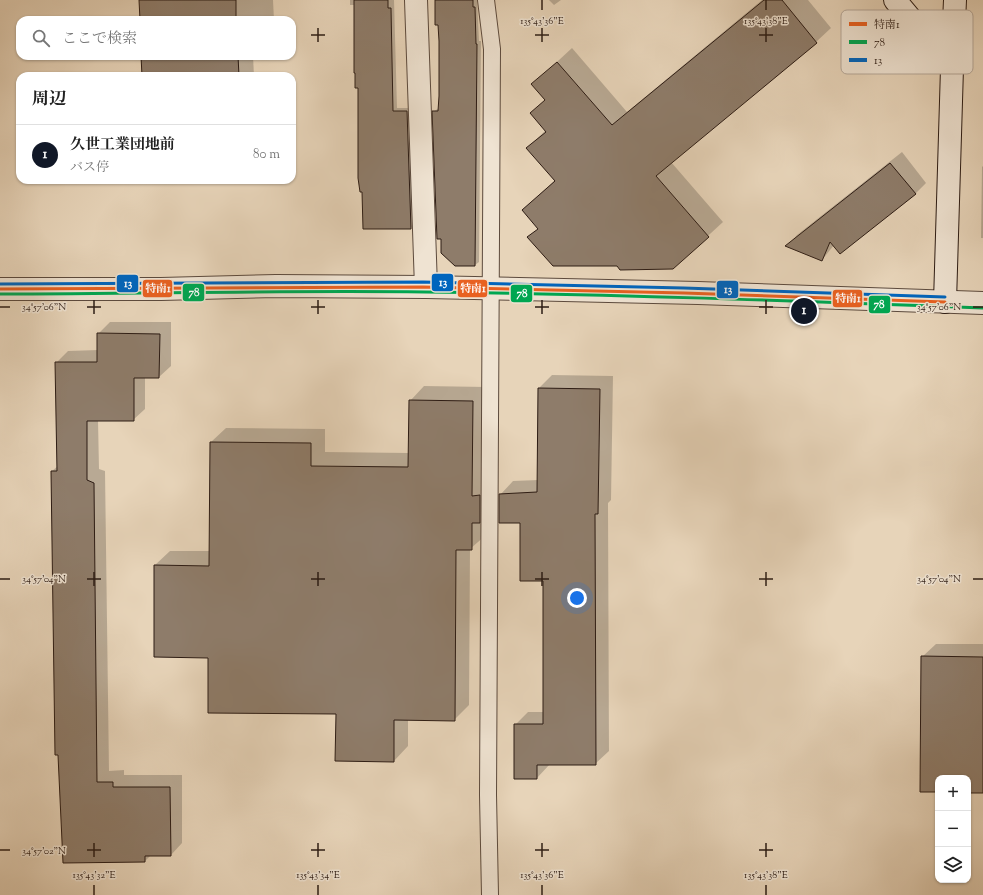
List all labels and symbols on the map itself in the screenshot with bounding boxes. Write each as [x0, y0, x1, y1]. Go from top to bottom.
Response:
legend [841, 10, 973, 74]
text: 135°43'36"E [520, 14, 564, 29]
text: 135°43'38"E [744, 14, 788, 29]
text: 特南1 [874, 17, 900, 33]
text: 78 [874, 35, 886, 51]
text: 13 [874, 53, 882, 69]
line badge: 13 [431, 273, 454, 292]
line badge: 13 [116, 274, 139, 293]
text: 13 [438, 275, 448, 291]
text: 13 [123, 276, 133, 292]
line badge: 特南1 [142, 279, 173, 298]
line badge: 特南1 [457, 279, 488, 298]
line badge: 13 [716, 280, 739, 299]
text: 特南1 [145, 281, 171, 297]
text: 特南1 [460, 281, 486, 297]
text: 13 [723, 282, 733, 298]
line badge: 78 [182, 283, 205, 302]
line badge: 78 [510, 284, 533, 303]
text: 78 [188, 285, 200, 301]
text: 78 [516, 286, 528, 302]
line badge: 特南1 [832, 289, 863, 308]
text: 特南1 [835, 291, 861, 307]
line badge: 78 [868, 295, 891, 314]
pin: 1 [791, 296, 817, 326]
text: 78 [873, 297, 885, 313]
text: 34°57'06"N [22, 300, 66, 315]
text: 34°57'06"N [917, 300, 961, 315]
text: 34°57'04"N [22, 572, 66, 587]
text: 34°57'04"N [917, 572, 961, 587]
your location [567, 588, 587, 608]
text: 34°57'02"N [22, 844, 66, 859]
text: 135°43'32"E [72, 868, 116, 883]
text: 135°43'34"E [296, 868, 340, 883]
text: 135°43'36"E [520, 868, 564, 883]
text: 135°43'38"E [744, 868, 788, 883]

